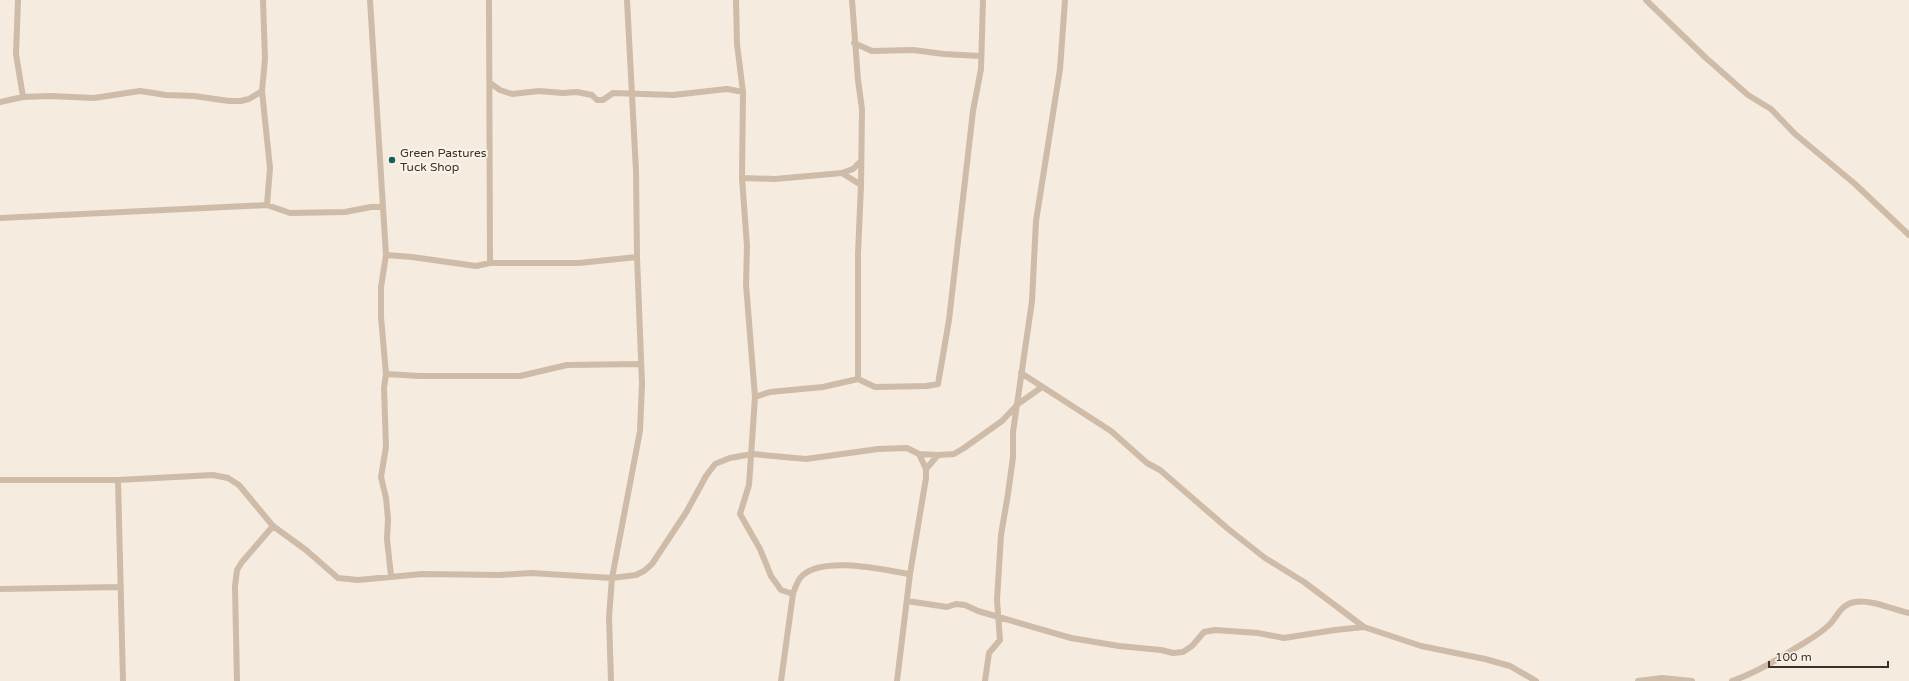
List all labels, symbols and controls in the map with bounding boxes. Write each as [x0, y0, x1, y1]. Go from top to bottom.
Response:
place label: Green Pastures Tuck Shop [400, 146, 487, 174]
marker: Green Pastures Tuck Shop [387, 155, 397, 165]
scale bar [1769, 643, 1888, 669]
text: 100 m [1775, 650, 1812, 664]

